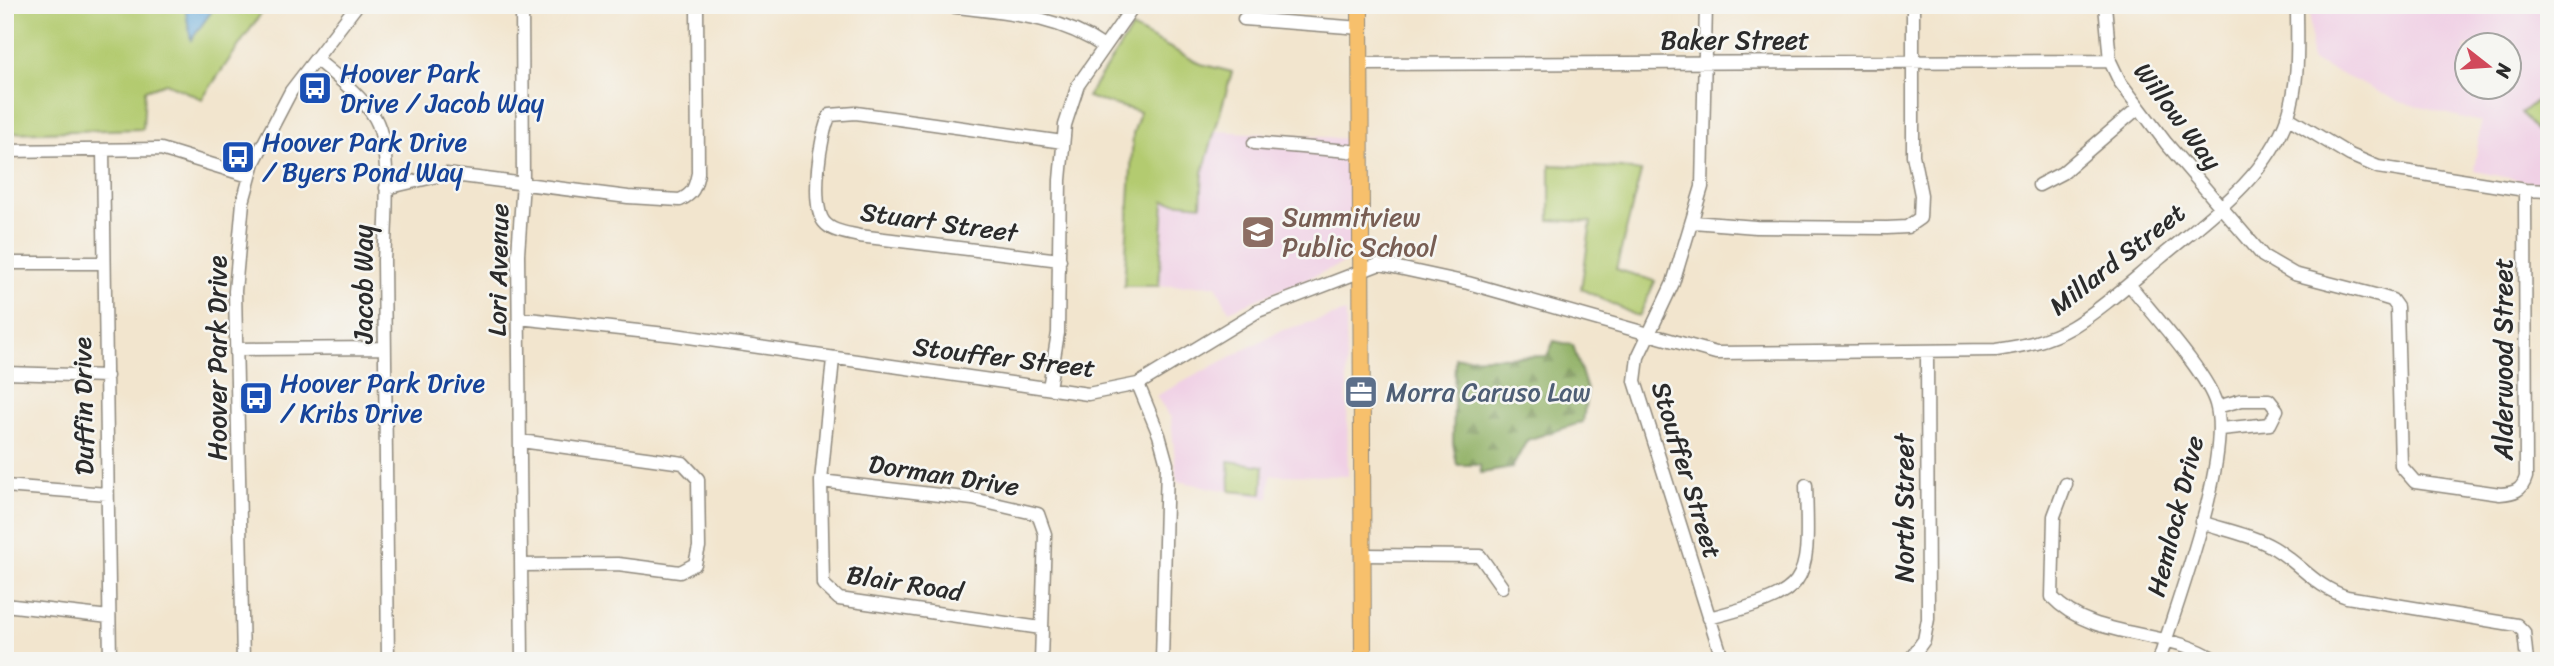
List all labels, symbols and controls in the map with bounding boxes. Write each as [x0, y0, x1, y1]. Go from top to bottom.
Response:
street label: Baker Street [1661, 17, 1809, 63]
north arrow [2452, 32, 2522, 102]
place label: Hoover Park Drive / Jacob Way [340, 50, 545, 126]
street label: Willow Way [2122, 52, 2235, 181]
text: N [2486, 59, 2522, 83]
bus stop icon: Hoover Park Drive / Jacob Way [296, 69, 334, 107]
place label: Hoover Park Drive / Byers Pond Way [262, 119, 467, 195]
bus stop icon: Hoover Park Drive / Byers Pond Way [219, 138, 257, 176]
street label: Stuart Street [857, 188, 1022, 256]
street label: Millard Street [2038, 190, 2196, 328]
place label: Summitview Public School [1282, 194, 1437, 270]
street label: Lori Avenue [474, 203, 522, 337]
school or university icon: Summitview Public School [1239, 213, 1277, 251]
street label: Jacob Way [340, 224, 386, 344]
street label: Hoover Park Drive [194, 255, 240, 460]
street label: Alderwood Street [2480, 258, 2526, 461]
street label: Stouffer Street [910, 323, 1098, 391]
street label: Duffin Drive [59, 336, 107, 476]
place label: Hoover Park Drive / Kribs Drive [280, 360, 485, 436]
place label: Morra Caruso Law [1386, 369, 1590, 415]
office icon: Morra Caruso Law [1342, 373, 1380, 411]
street label: Stouffer Street [1638, 376, 1736, 564]
bus stop icon: Hoover Park Drive / Kribs Drive [237, 379, 275, 417]
street label: Hemlock Drive [2133, 431, 2217, 601]
street label: North Street [1881, 432, 1927, 583]
street label: Dorman Drive [865, 440, 1023, 510]
street label: Blair Road [844, 551, 969, 615]

